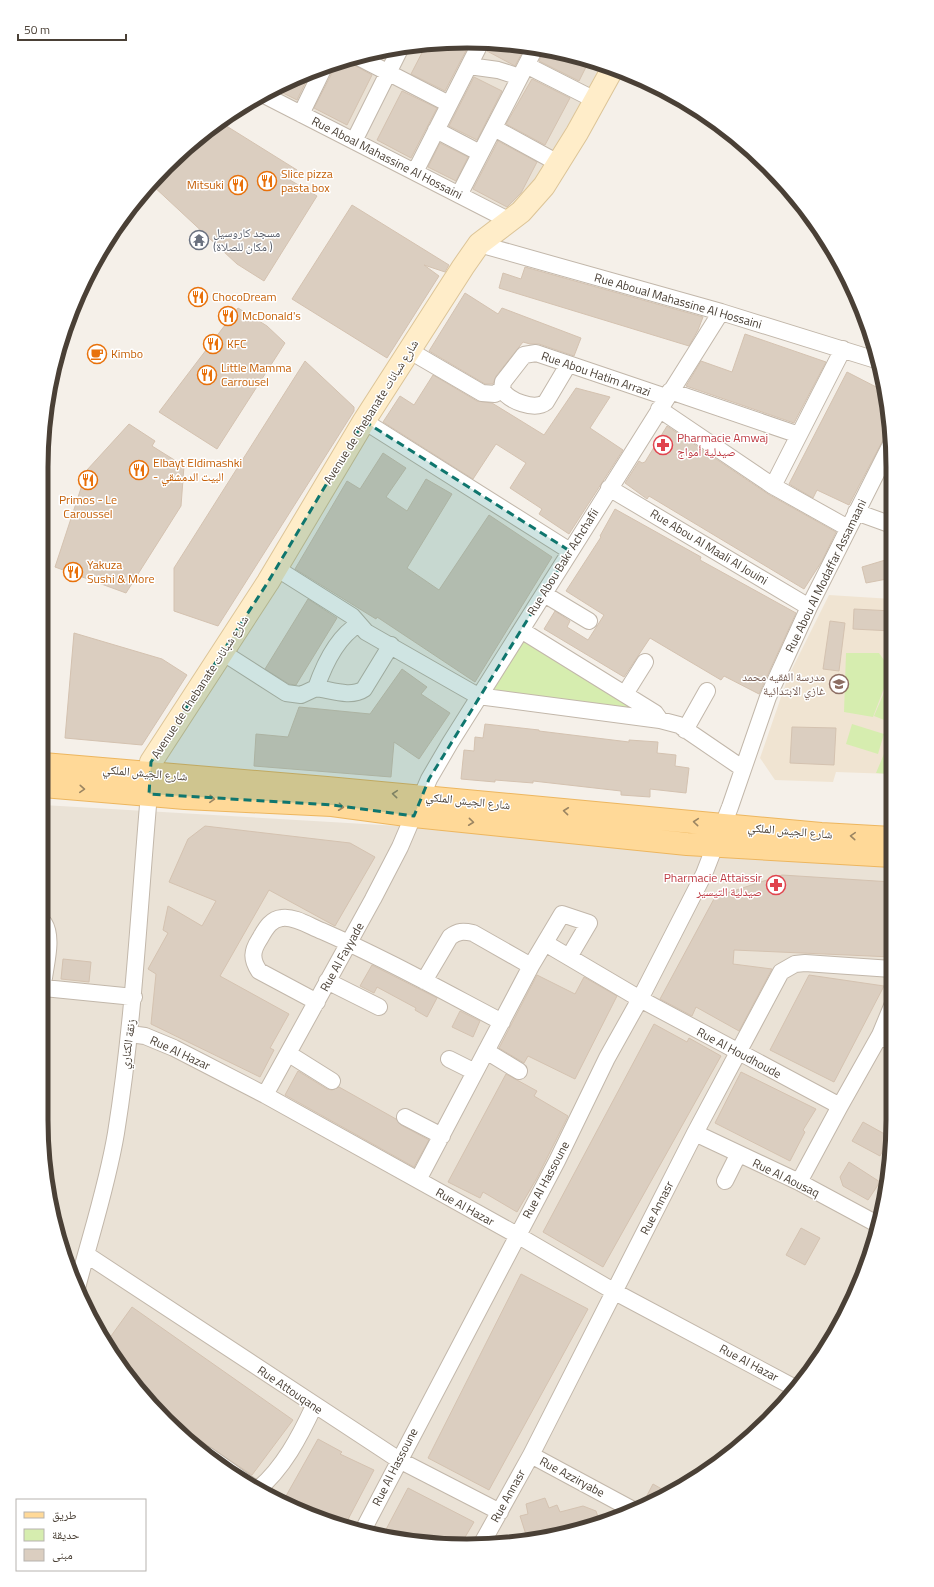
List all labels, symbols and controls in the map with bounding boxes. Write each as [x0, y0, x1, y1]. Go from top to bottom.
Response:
scale bar [18, 16, 126, 42]
text: 50 m [24, 20, 50, 39]
street label: Rue Aboal Mahassine Al Hossaini [309, 111, 466, 204]
place label: Slice pizza pasta box [281, 164, 333, 197]
restaurant icon: Slice pizza pasta box [256, 170, 278, 192]
restaurant icon: Mitsuki [227, 174, 249, 196]
place label: Mitsuki [187, 175, 224, 194]
place label: مسجد كاروسيل (مكان للصلاة ) [213, 223, 280, 256]
temple icon: مسجد كاروسيل (مكان للصلاة ) [188, 229, 210, 251]
street label: Rue Aboual Mahassine Al Hossaini [592, 267, 764, 334]
restaurant icon: ChocoDream [187, 286, 209, 308]
place label: ChocoDream [212, 287, 277, 306]
restaurant icon: McDonald's [217, 305, 239, 327]
place label: McDonald's [242, 306, 301, 325]
restaurant icon: KFC [202, 333, 224, 355]
place label: KFC [227, 334, 247, 353]
street label: Avenue de Chebanate شارع شبانات [318, 336, 423, 488]
cafe icon: Kimbo [86, 343, 108, 365]
place label: Kimbo [111, 344, 143, 363]
street label: Rue Abou Hatim Arrazi [539, 346, 653, 401]
place label: Little Mamma Carrousel [221, 358, 291, 391]
restaurant icon: Little Mamma Carrousel [196, 364, 218, 386]
place label: Pharmacie Amwaj صيدلية أمواج [677, 428, 768, 461]
pharmacy icon: Pharmacie Amwaj صيدلية أمواج [652, 434, 674, 456]
place label: Elbayt Eldimashki - البيت الدمشقي [153, 453, 242, 487]
restaurant icon: Elbayt Eldimashki - البيت الدمشقي [128, 459, 150, 481]
restaurant icon: Primos - Le Caroussel [77, 469, 99, 491]
place label: Primos - Le Caroussel [59, 490, 117, 523]
street label: Rue Abou Al Modaffar Assamaani [780, 496, 871, 656]
street label: Rue Abou Al Maali Al Jouini [647, 504, 772, 589]
street label: Rue Abou Bakr Achchafii [522, 505, 603, 619]
place label: Yakuza Sushi & More [87, 555, 155, 588]
restaurant icon: Yakuza Sushi & More [62, 561, 84, 583]
street label: Avenue de Chebanate شارع شبانات [146, 611, 253, 762]
place label: مدرسة الفقيه محمد غازي الابتدائية [742, 667, 825, 701]
school or university icon: مدرسة الفقيه محمد غازي الابتدائية [828, 673, 850, 695]
street label: شارع الجيش الملكي [102, 759, 188, 787]
one-way arrow [79, 785, 85, 794]
street label: شارع الجيش الملكي [425, 787, 511, 815]
one-way arrow [392, 790, 398, 799]
one-way arrow [209, 795, 215, 803]
one-way arrow [338, 802, 345, 811]
one-way arrow [563, 807, 569, 816]
one-way arrow [468, 817, 474, 826]
street label: شارع الجيش الملكي [747, 817, 833, 845]
one-way arrow [693, 818, 699, 827]
one-way arrow [850, 831, 856, 840]
place label: Pharmacie Attaissir صيدلية التيسير [664, 868, 762, 901]
pharmacy icon: Pharmacie Attaissir صيدلية التيسير [765, 874, 787, 896]
street label: Rue Al Fayyade [315, 919, 368, 995]
street label: زنقة الكناري [115, 1017, 141, 1070]
street label: Rue Al Houdhoude [693, 1022, 785, 1083]
street label: Rue Al Hazar [147, 1030, 214, 1075]
street label: Rue Al Hassoune [517, 1138, 574, 1222]
street label: Rue Al Aousaq [749, 1153, 823, 1202]
street label: Rue Annasr [635, 1178, 678, 1238]
street label: Rue Al Hazar [432, 1183, 498, 1231]
street label: Rue Al Hazar [716, 1339, 782, 1386]
street label: Rue Attouqane [254, 1361, 327, 1419]
street label: Rue Al Hassoune [367, 1424, 422, 1509]
street label: Rue Azziryabe [536, 1451, 608, 1502]
street label: Rue Annasr [485, 1466, 530, 1526]
legend [16, 1499, 146, 1571]
text: طريق [52, 1505, 77, 1524]
text: حديقة [52, 1525, 80, 1544]
text: مبنى [52, 1545, 73, 1564]

